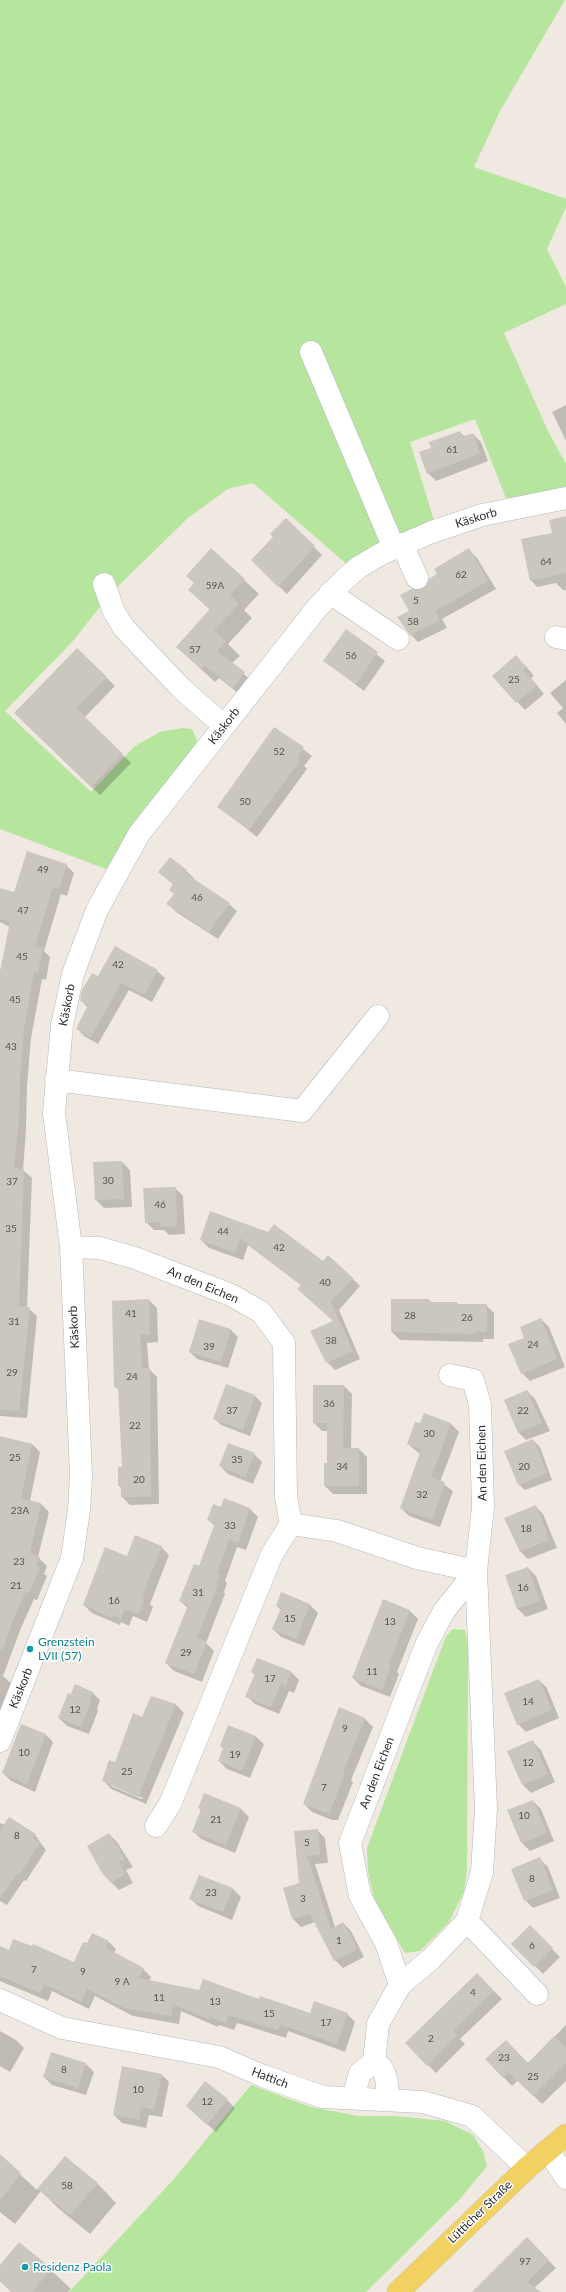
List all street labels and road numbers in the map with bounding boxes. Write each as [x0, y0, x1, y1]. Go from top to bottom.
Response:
street label: Käskorb [453, 505, 499, 531]
street label: Käskorb [205, 705, 243, 747]
street label: Käskorb [56, 983, 78, 1027]
street label: An den Eichen [165, 1264, 241, 1306]
street label: Käskorb [66, 1305, 82, 1349]
street label: An den Eichen [474, 1425, 490, 1501]
street label: Käskorb [6, 1665, 36, 1711]
street label: An den Eichen [357, 1735, 397, 1811]
street label: Hattich [249, 2064, 291, 2092]
street label: Lütticher Straße [445, 2178, 515, 2246]

